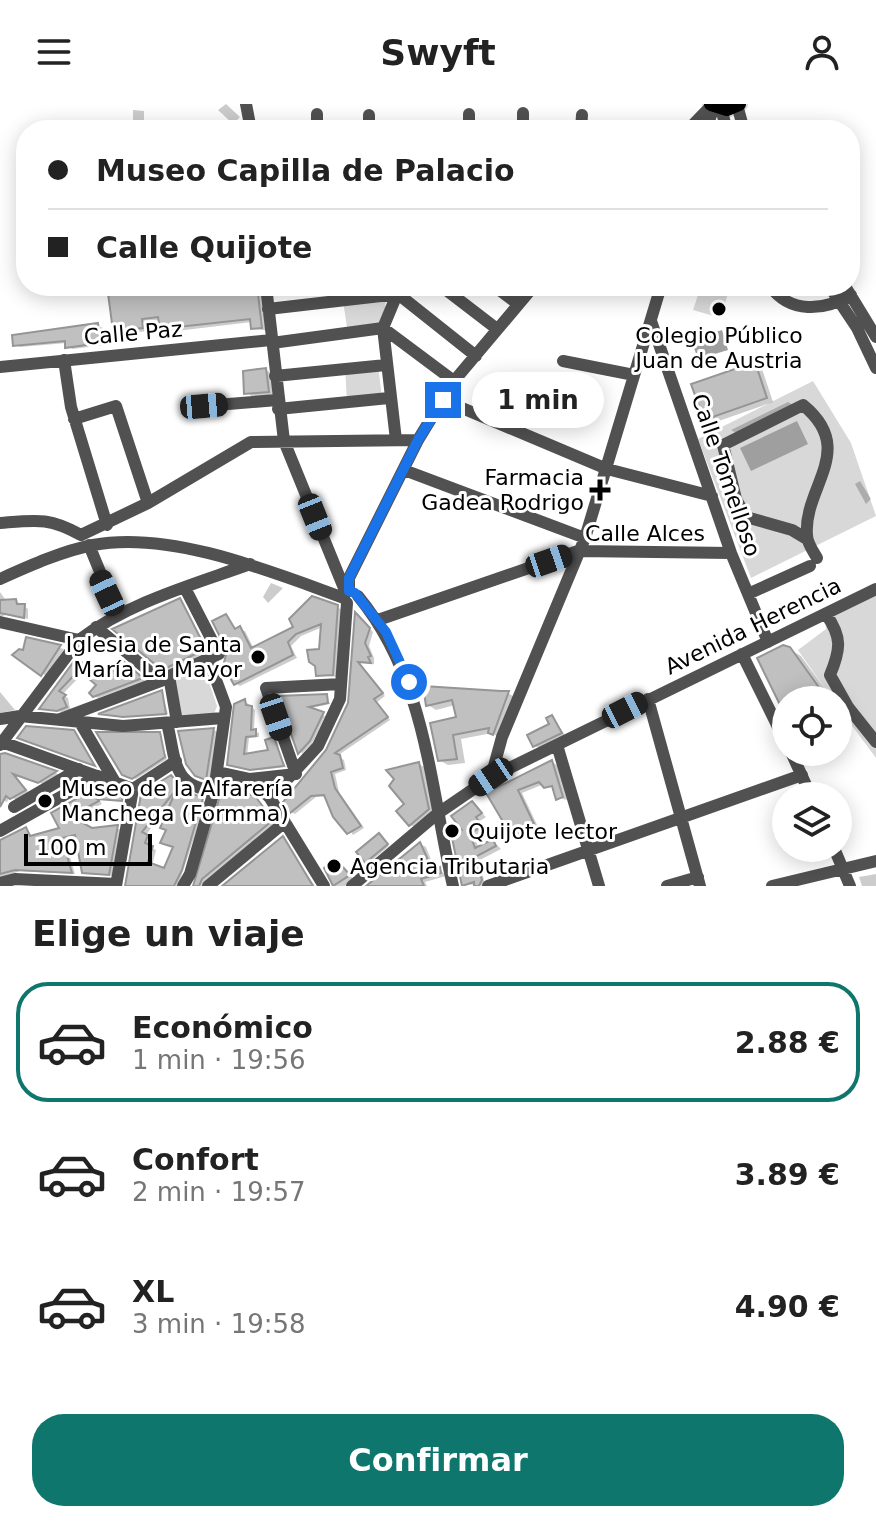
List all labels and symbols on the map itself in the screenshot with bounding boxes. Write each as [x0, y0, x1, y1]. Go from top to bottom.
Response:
marker: Colegio Público Juan de Austria [710, 300, 728, 318]
street label: Calle Paz [83, 316, 183, 350]
place label: Colegio Público Juan de Austria [633, 323, 803, 373]
callout: 1 min [471, 372, 603, 428]
route end [425, 382, 461, 418]
street label: Calle Tomelloso [686, 390, 766, 560]
car [179, 392, 229, 420]
place label: Farmacia Gadea Rodrigo [421, 465, 584, 515]
marker: Farmacia Gadea Rodrigo [591, 481, 609, 499]
car [295, 490, 335, 544]
street label: Calle Alces [585, 521, 705, 546]
car [522, 542, 576, 580]
car [86, 566, 128, 620]
street label: Avenida Herencia [661, 573, 845, 679]
place label: Iglesia de Santa María La Mayor [66, 632, 243, 682]
marker: Iglesia de Santa María La Mayor [249, 648, 267, 666]
route start [391, 664, 427, 700]
car [598, 688, 652, 732]
car [257, 690, 295, 744]
car [464, 754, 518, 800]
place label: Museo de la Alfarería Manchega (Formma) [61, 776, 294, 826]
marker: Museo de la Alfarería Manchega (Formma) [36, 792, 54, 810]
place label: Quijote lector [468, 819, 618, 844]
marker: Quijote lector [443, 822, 461, 840]
scale bar [24, 830, 152, 866]
place label: Agencia Tributaria [350, 854, 549, 879]
marker: Agencia Tributaria [325, 857, 343, 875]

